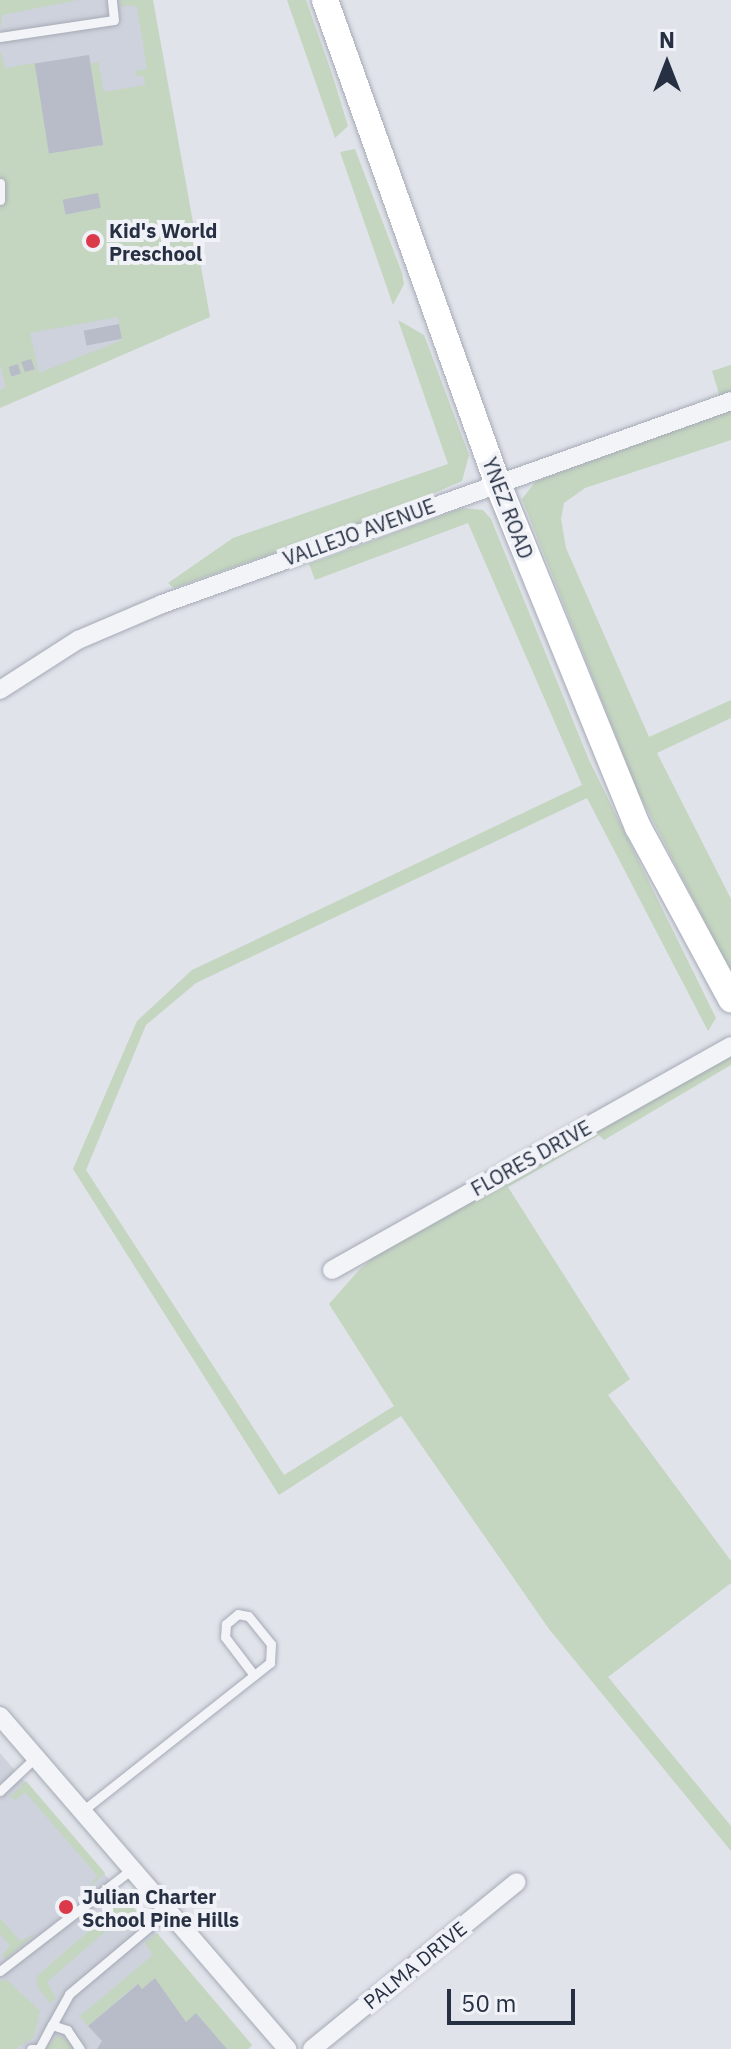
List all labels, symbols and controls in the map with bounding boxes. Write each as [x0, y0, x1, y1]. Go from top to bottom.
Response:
north arrow [627, 24, 707, 104]
text: N [659, 25, 675, 54]
place label: Kid's World Preschool [109, 218, 217, 265]
marker: Kid's World Preschool [84, 232, 102, 250]
street label: YNEZ ROAD [478, 454, 538, 562]
street label: VALLEJO AVENUE [280, 493, 438, 571]
street label: FLORES DRIVE [467, 1115, 595, 1201]
place label: Julian Charter School Pine Hills [82, 1884, 239, 1931]
marker: Julian Charter School Pine Hills [57, 1898, 75, 1916]
street label: PALMA DRIVE [359, 1916, 471, 2014]
scale bar [451, 1973, 579, 2023]
text: 50 m [461, 1987, 516, 2019]

